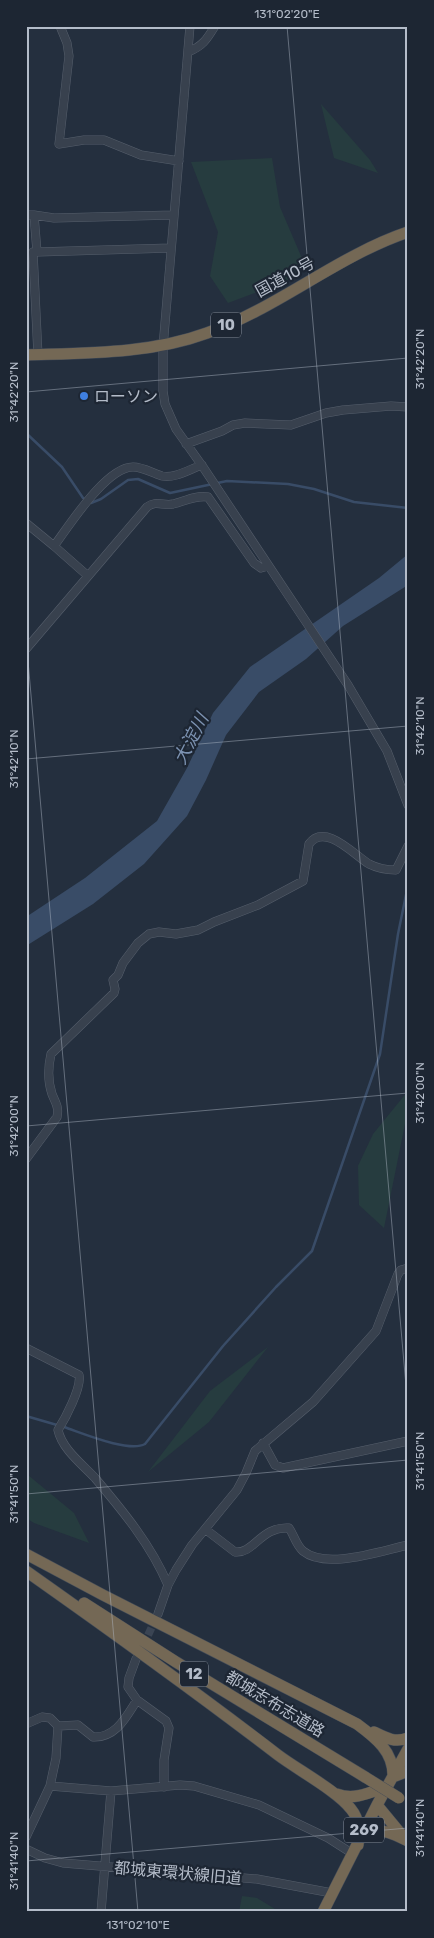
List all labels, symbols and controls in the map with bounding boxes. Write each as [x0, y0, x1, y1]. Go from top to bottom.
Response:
text: 131°02'20"E [254, 7, 320, 21]
street label: 国道10号 [252, 253, 318, 301]
road number: 10 [211, 312, 241, 338]
text: 31°42'20"N [413, 329, 427, 389]
text: 31°42'20"N [7, 362, 21, 422]
place label: ローソン [94, 387, 158, 406]
marker: ローソン [78, 390, 90, 402]
text: 31°42'10"N [413, 697, 427, 755]
water label: 大淀川 [169, 708, 214, 768]
text: 31°42'10"N [7, 730, 21, 788]
text: 31°42'00"N [413, 1062, 427, 1124]
text: 31°42'00"N [7, 1095, 21, 1157]
text: 31°41'50"N [413, 1432, 427, 1490]
text: 31°41'50"N [7, 1465, 21, 1523]
road number: 12 [180, 1662, 208, 1686]
street label: 都城志布志道路 [222, 1667, 328, 1741]
text: 31°41'40"N [413, 1799, 427, 1857]
road number: 269 [344, 1818, 384, 1842]
text: 31°41'40"N [7, 1832, 21, 1890]
street label: 都城東環状線旧道 [113, 1858, 243, 1888]
text: 131°02'10"E [106, 1918, 170, 1932]

